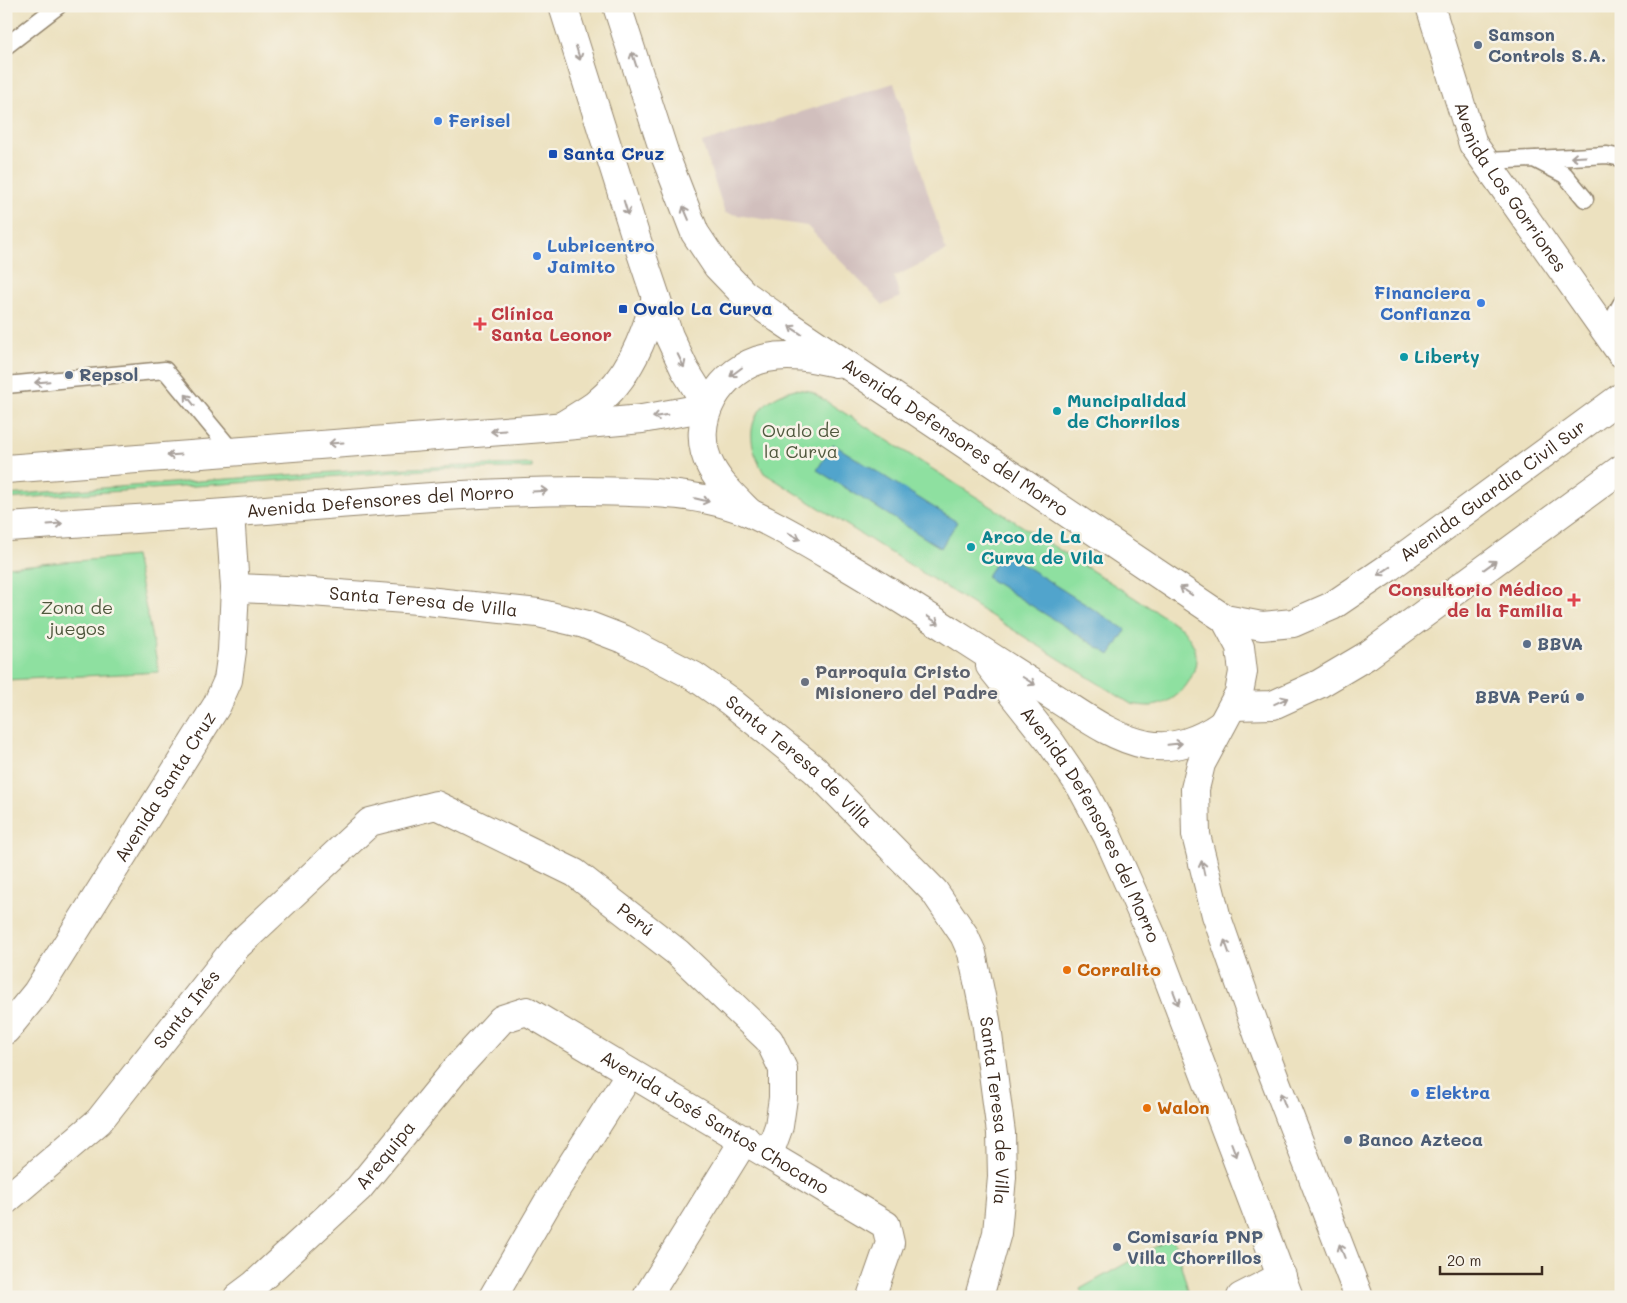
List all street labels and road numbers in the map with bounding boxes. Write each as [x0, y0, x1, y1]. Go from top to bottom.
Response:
street label: Avenida Los Gorriones [1450, 98, 1573, 276]
street label: Avenida Defensores del Morro [838, 352, 1074, 522]
street label: Avenida Guardia Civil Sur [1394, 414, 1590, 567]
street label: Avenida Defensores del Morro [246, 479, 514, 522]
street label: Santa Teresa de Villa [328, 580, 519, 622]
street label: Santa Teresa de Villa [721, 689, 878, 833]
street label: Avenida Defensores del Morro [1016, 701, 1166, 946]
street label: Avenida Santa Cruz [109, 707, 221, 866]
street label: Perú [612, 897, 660, 941]
street label: Santa Inés [147, 964, 225, 1053]
street label: Santa Teresa de Villa [975, 1015, 1015, 1206]
street label: Avenida José Santos Chocano [596, 1045, 834, 1200]
street label: Arequipa [350, 1115, 420, 1194]

